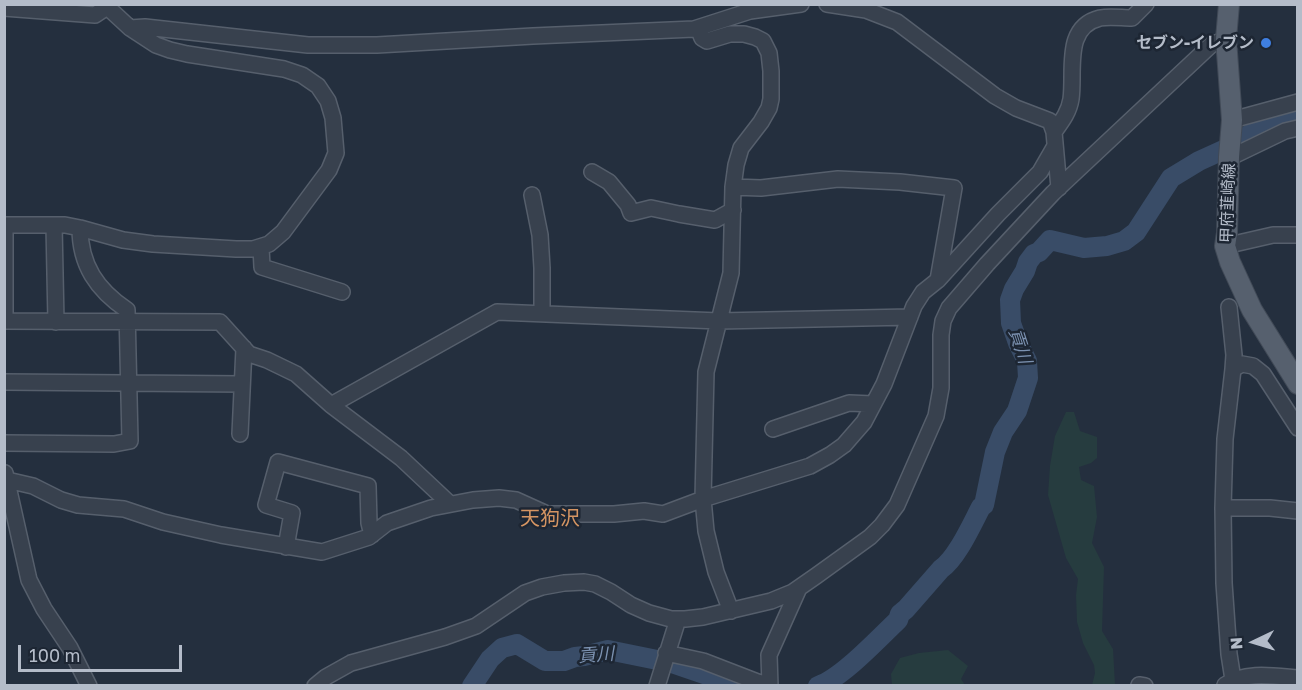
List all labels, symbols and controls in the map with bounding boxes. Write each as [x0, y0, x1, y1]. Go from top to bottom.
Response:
place label: セブン-イレブン [1136, 33, 1254, 53]
marker: セブン-イレブン [1259, 36, 1273, 50]
street label: 甲府韮崎線 [1217, 163, 1239, 243]
water label: 貢川 [1004, 326, 1036, 366]
district label: 天狗沢 [520, 507, 580, 531]
north arrow [1224, 612, 1284, 672]
scale bar [21, 633, 184, 671]
text: N [1226, 636, 1246, 650]
water label: 貢川 [577, 643, 615, 667]
text: 100 m [29, 644, 80, 666]

